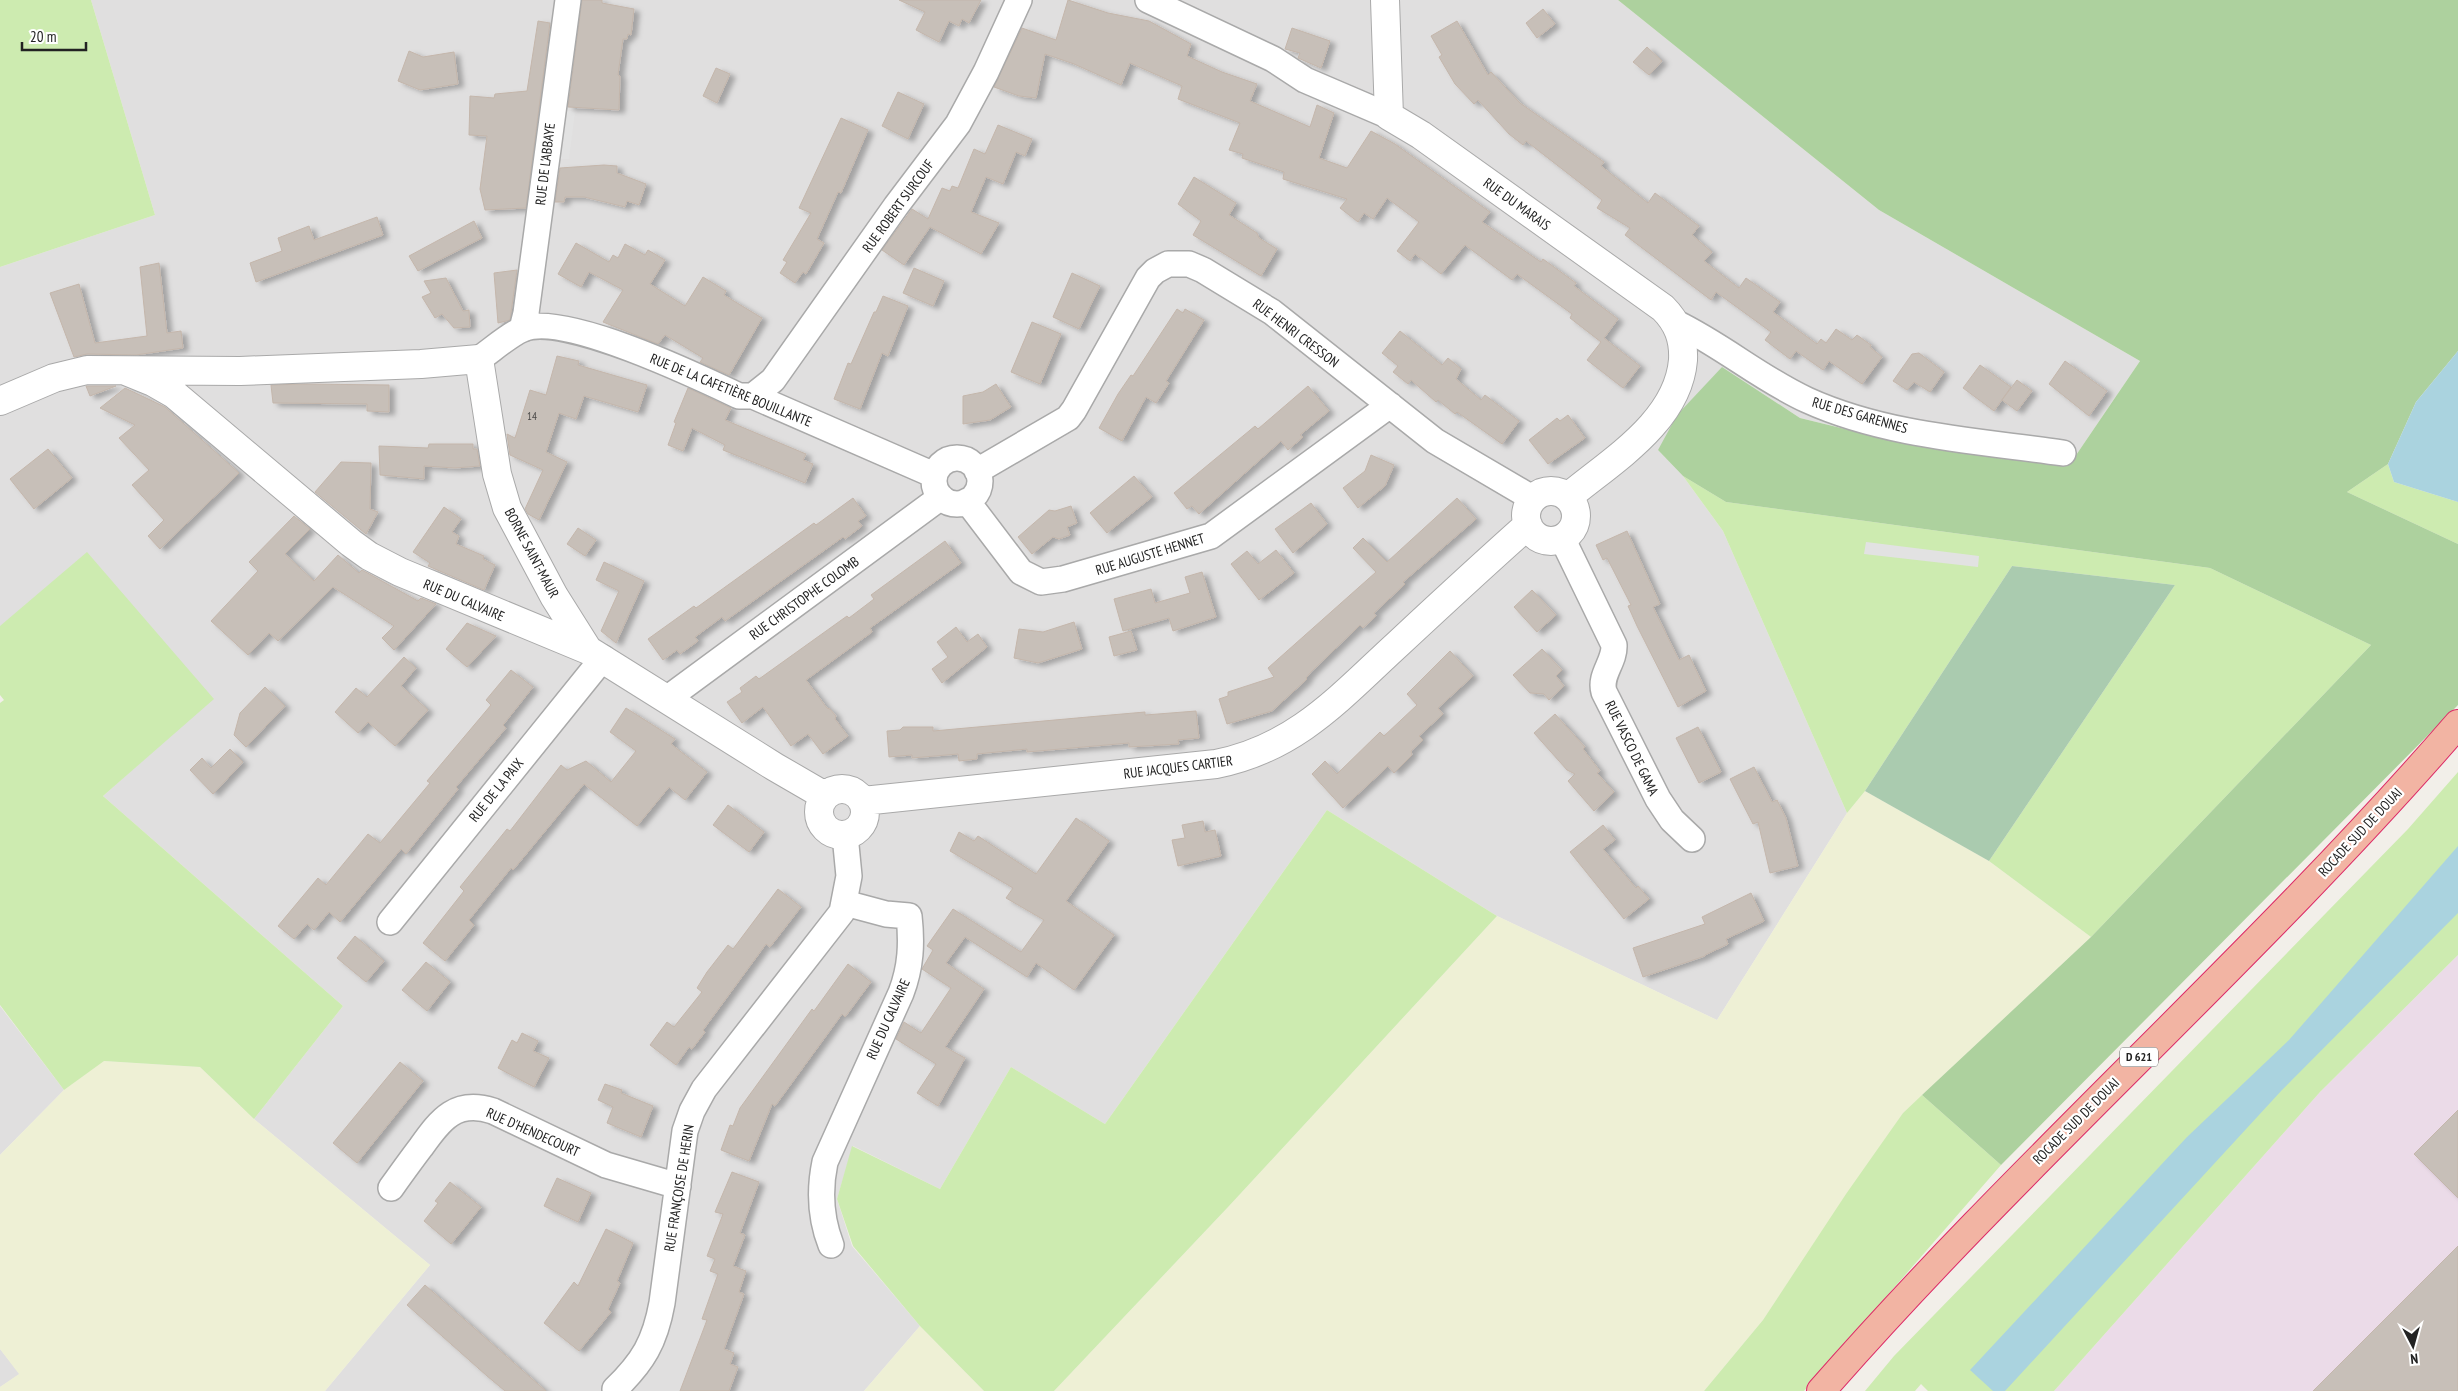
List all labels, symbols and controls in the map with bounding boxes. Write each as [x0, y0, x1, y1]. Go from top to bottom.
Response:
scale bar [22, 20, 86, 52]
text: 20 m [30, 27, 56, 46]
street label: RUE DE L'ABBAYE [531, 122, 559, 206]
street label: RUE ROBERT SURCOUF [858, 156, 938, 256]
street label: RUE DU MARAIS [1480, 174, 1554, 234]
street label: RUE HENRI CRESSON [1249, 295, 1343, 371]
street label: RUE DE LA CAFETIÈRE BOUILLANTE [647, 349, 815, 431]
street label: RUE DES GARENNES [1810, 393, 1910, 437]
house number: 14 [527, 409, 537, 423]
street label: BORNE SAINT-MAUR [501, 505, 563, 601]
street label: RUE AUGUSTE HENNET [1093, 529, 1207, 579]
street label: RUE CHRISTOPHE COLOMB [746, 552, 862, 644]
street label: RUE DU CALVAIRE [421, 575, 507, 625]
street label: RUE VASCO DE GAMA [1601, 698, 1663, 799]
street label: RUE JACQUES CARTIER [1122, 751, 1234, 783]
street label: RUE DE LA PAIX [465, 754, 527, 826]
street label: ROCADE SUD DE DOUAI [2314, 784, 2406, 880]
street label: RUE DU CALVAIRE [862, 976, 914, 1062]
road number: D 621 [2120, 1048, 2158, 1066]
street label: ROCADE SUD DE DOUAI [2029, 1074, 2123, 1168]
street label: RUE D'HENDECOURT [484, 1103, 583, 1161]
street label: RUE FRANÇOISE DE HERIN [660, 1123, 698, 1253]
north arrow [2388, 1321, 2438, 1371]
text: N [2410, 1350, 2419, 1368]

